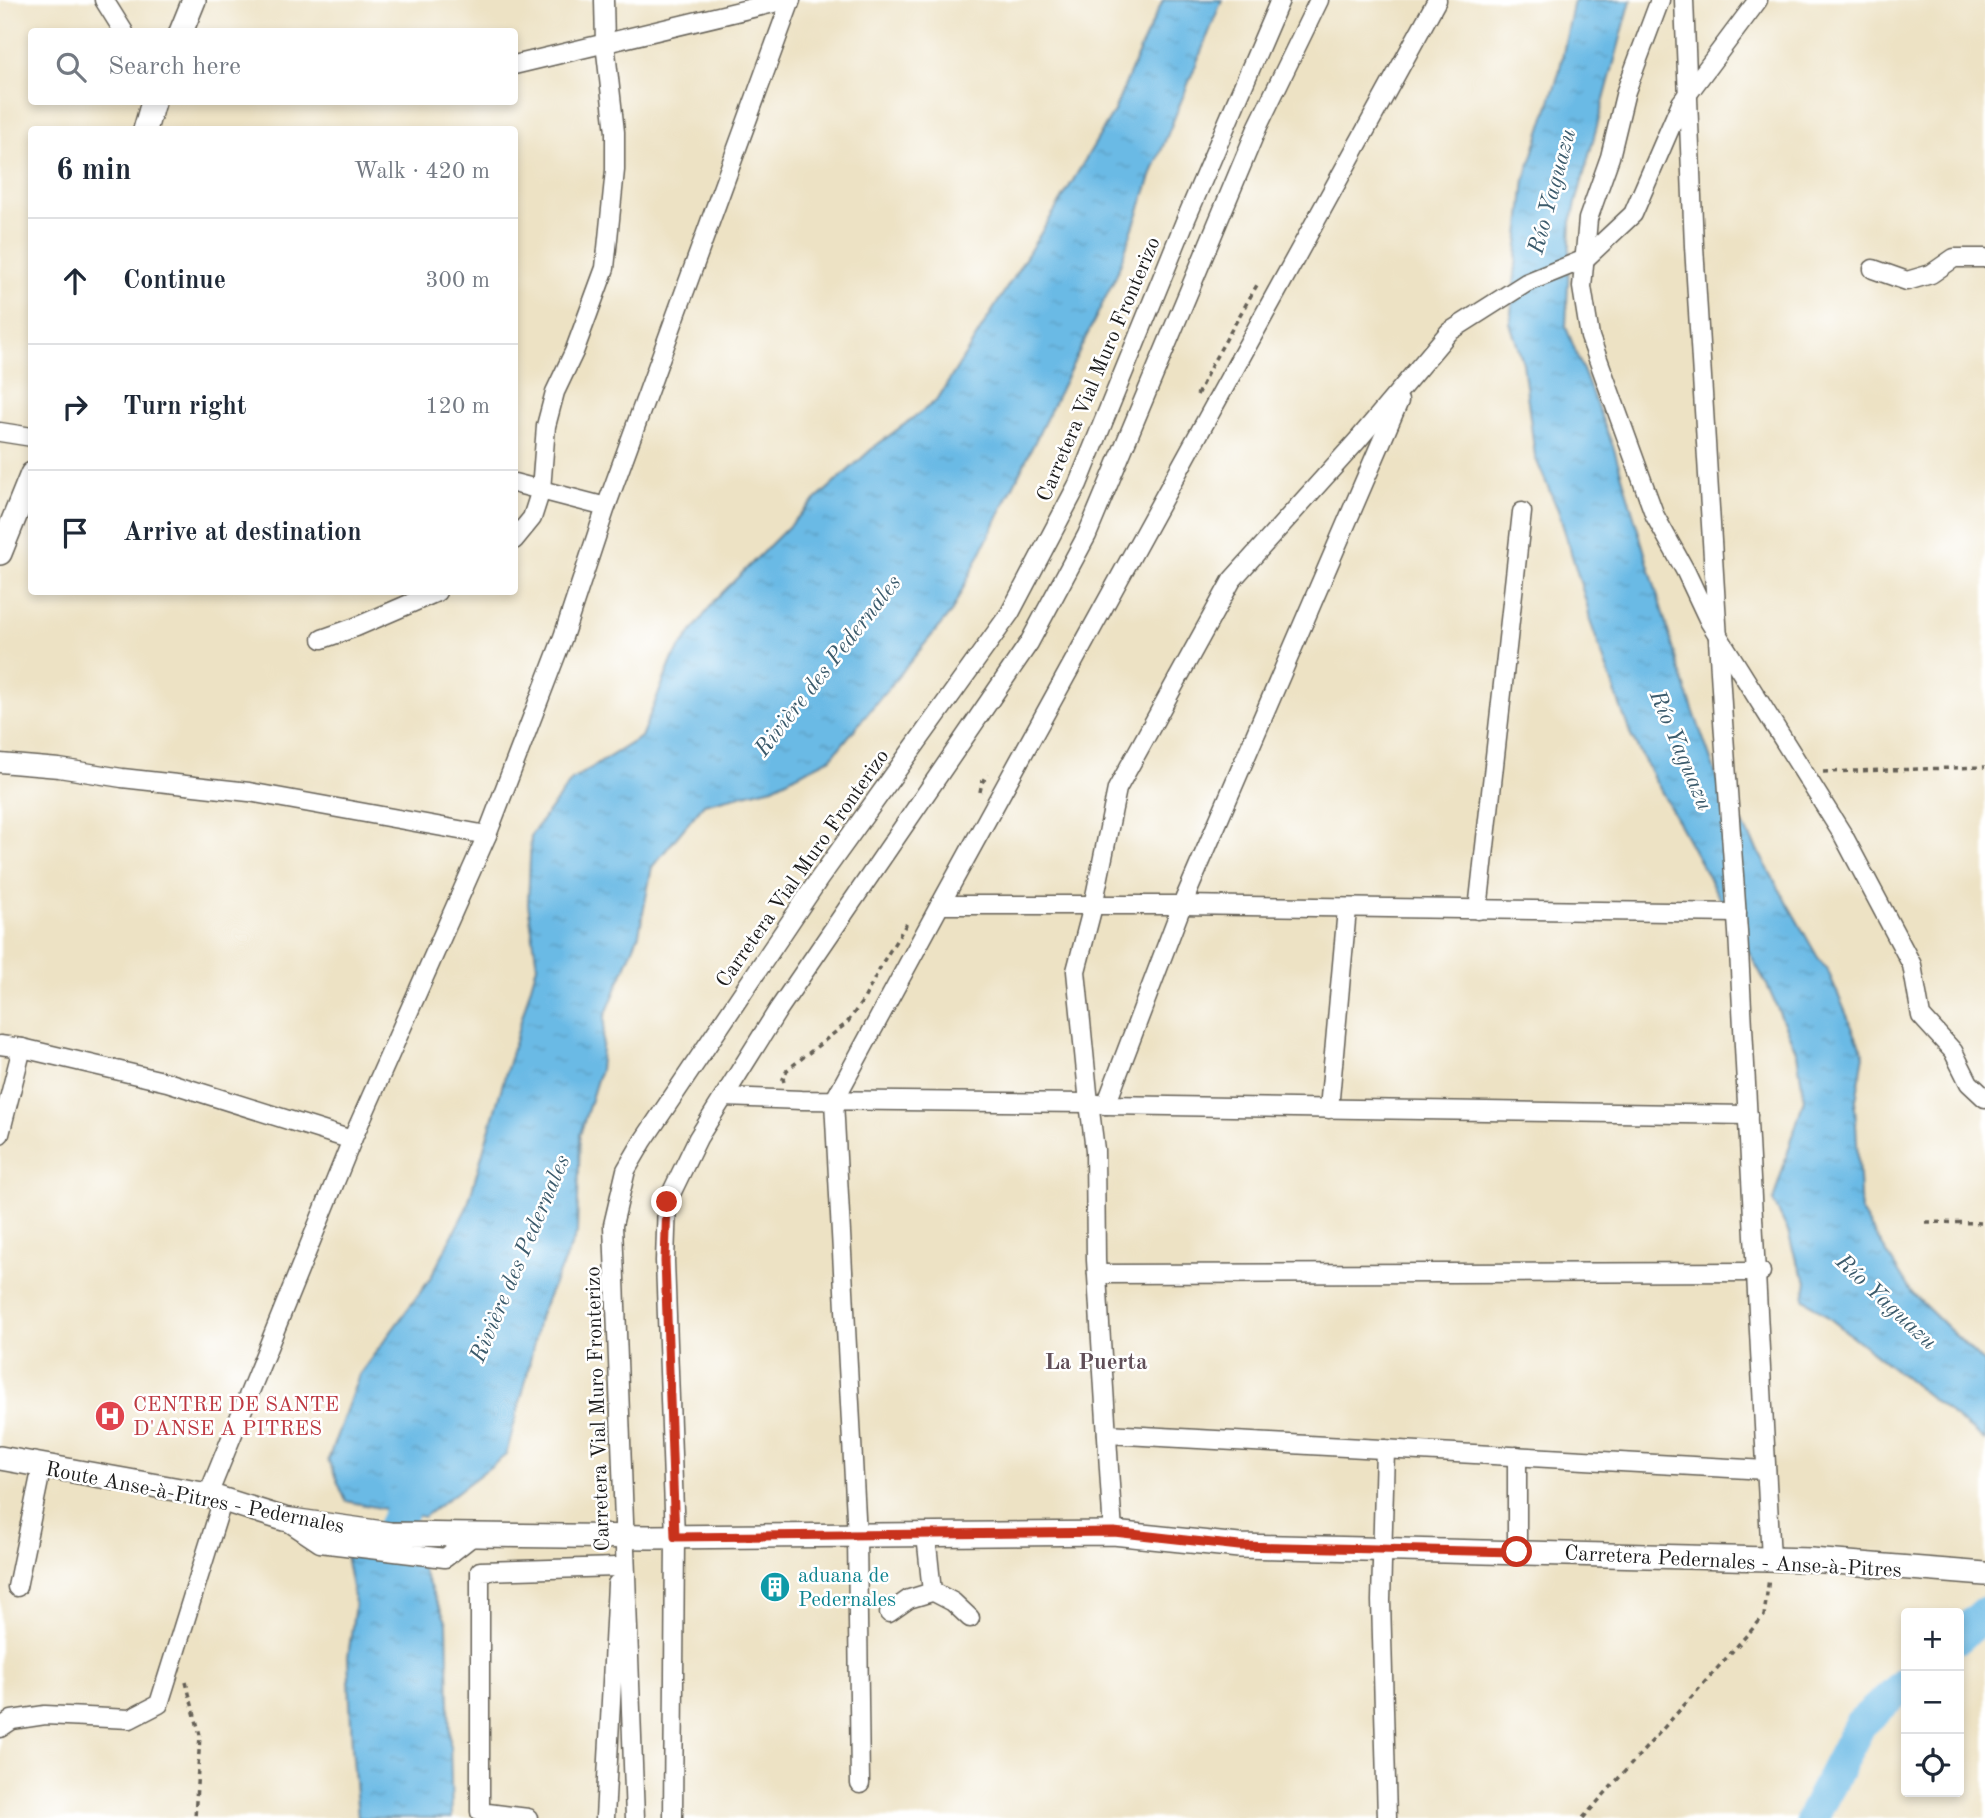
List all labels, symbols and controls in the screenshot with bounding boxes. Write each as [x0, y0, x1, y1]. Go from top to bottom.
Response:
search box [28, 28, 518, 105]
icon: search [52, 48, 90, 86]
text: Search here [108, 54, 241, 80]
water label: Río Yaguazu [1524, 126, 1581, 258]
text: 6 min [56, 156, 131, 186]
text: Walk · 420 m [354, 160, 490, 183]
street label: Carretera Vial Muro Fronterizo [1034, 234, 1165, 505]
icon: ahead [56, 262, 94, 300]
text: Continue [123, 268, 226, 294]
text: 300 m [425, 269, 490, 292]
icon: right [56, 388, 94, 426]
text: Turn right [123, 394, 246, 420]
text: 120 m [425, 395, 490, 418]
icon: arrive [56, 514, 94, 552]
text: Arrive at destination [123, 520, 362, 546]
water label: Rivière des Pedernales [750, 571, 906, 762]
water label: Río Yaguazu [1644, 686, 1716, 815]
street label: Carretera Vial Muro Fronterizo [713, 746, 894, 992]
water label: Rivière des Pedernales [466, 1151, 575, 1367]
route end [651, 1186, 682, 1217]
water label: Río Yaguazu [1830, 1249, 1941, 1355]
street label: Carretera Vial Muro Fronterizo [583, 1266, 614, 1552]
district label: La Puerta [1044, 1351, 1148, 1374]
place label: CENTRE DE SANTE D'ANSE A PITRES [133, 1395, 339, 1440]
hospital icon: CENTRE DE SANTE D'ANSE A PITRES [93, 1399, 127, 1433]
street label: Route Anse-à-Pitres - Pedernales [43, 1459, 346, 1538]
route start [1501, 1536, 1532, 1567]
street label: Carretera Pedernales - Anse-à-Pitres [1564, 1543, 1902, 1582]
place label: aduana de Pedernales [798, 1566, 896, 1611]
building icon: aduana de Pedernales [758, 1570, 792, 1604]
map controls [1901, 1608, 1964, 1797]
button: + [1901, 1608, 1964, 1671]
button: − [1901, 1671, 1964, 1734]
button: locate [1901, 1734, 1964, 1797]

